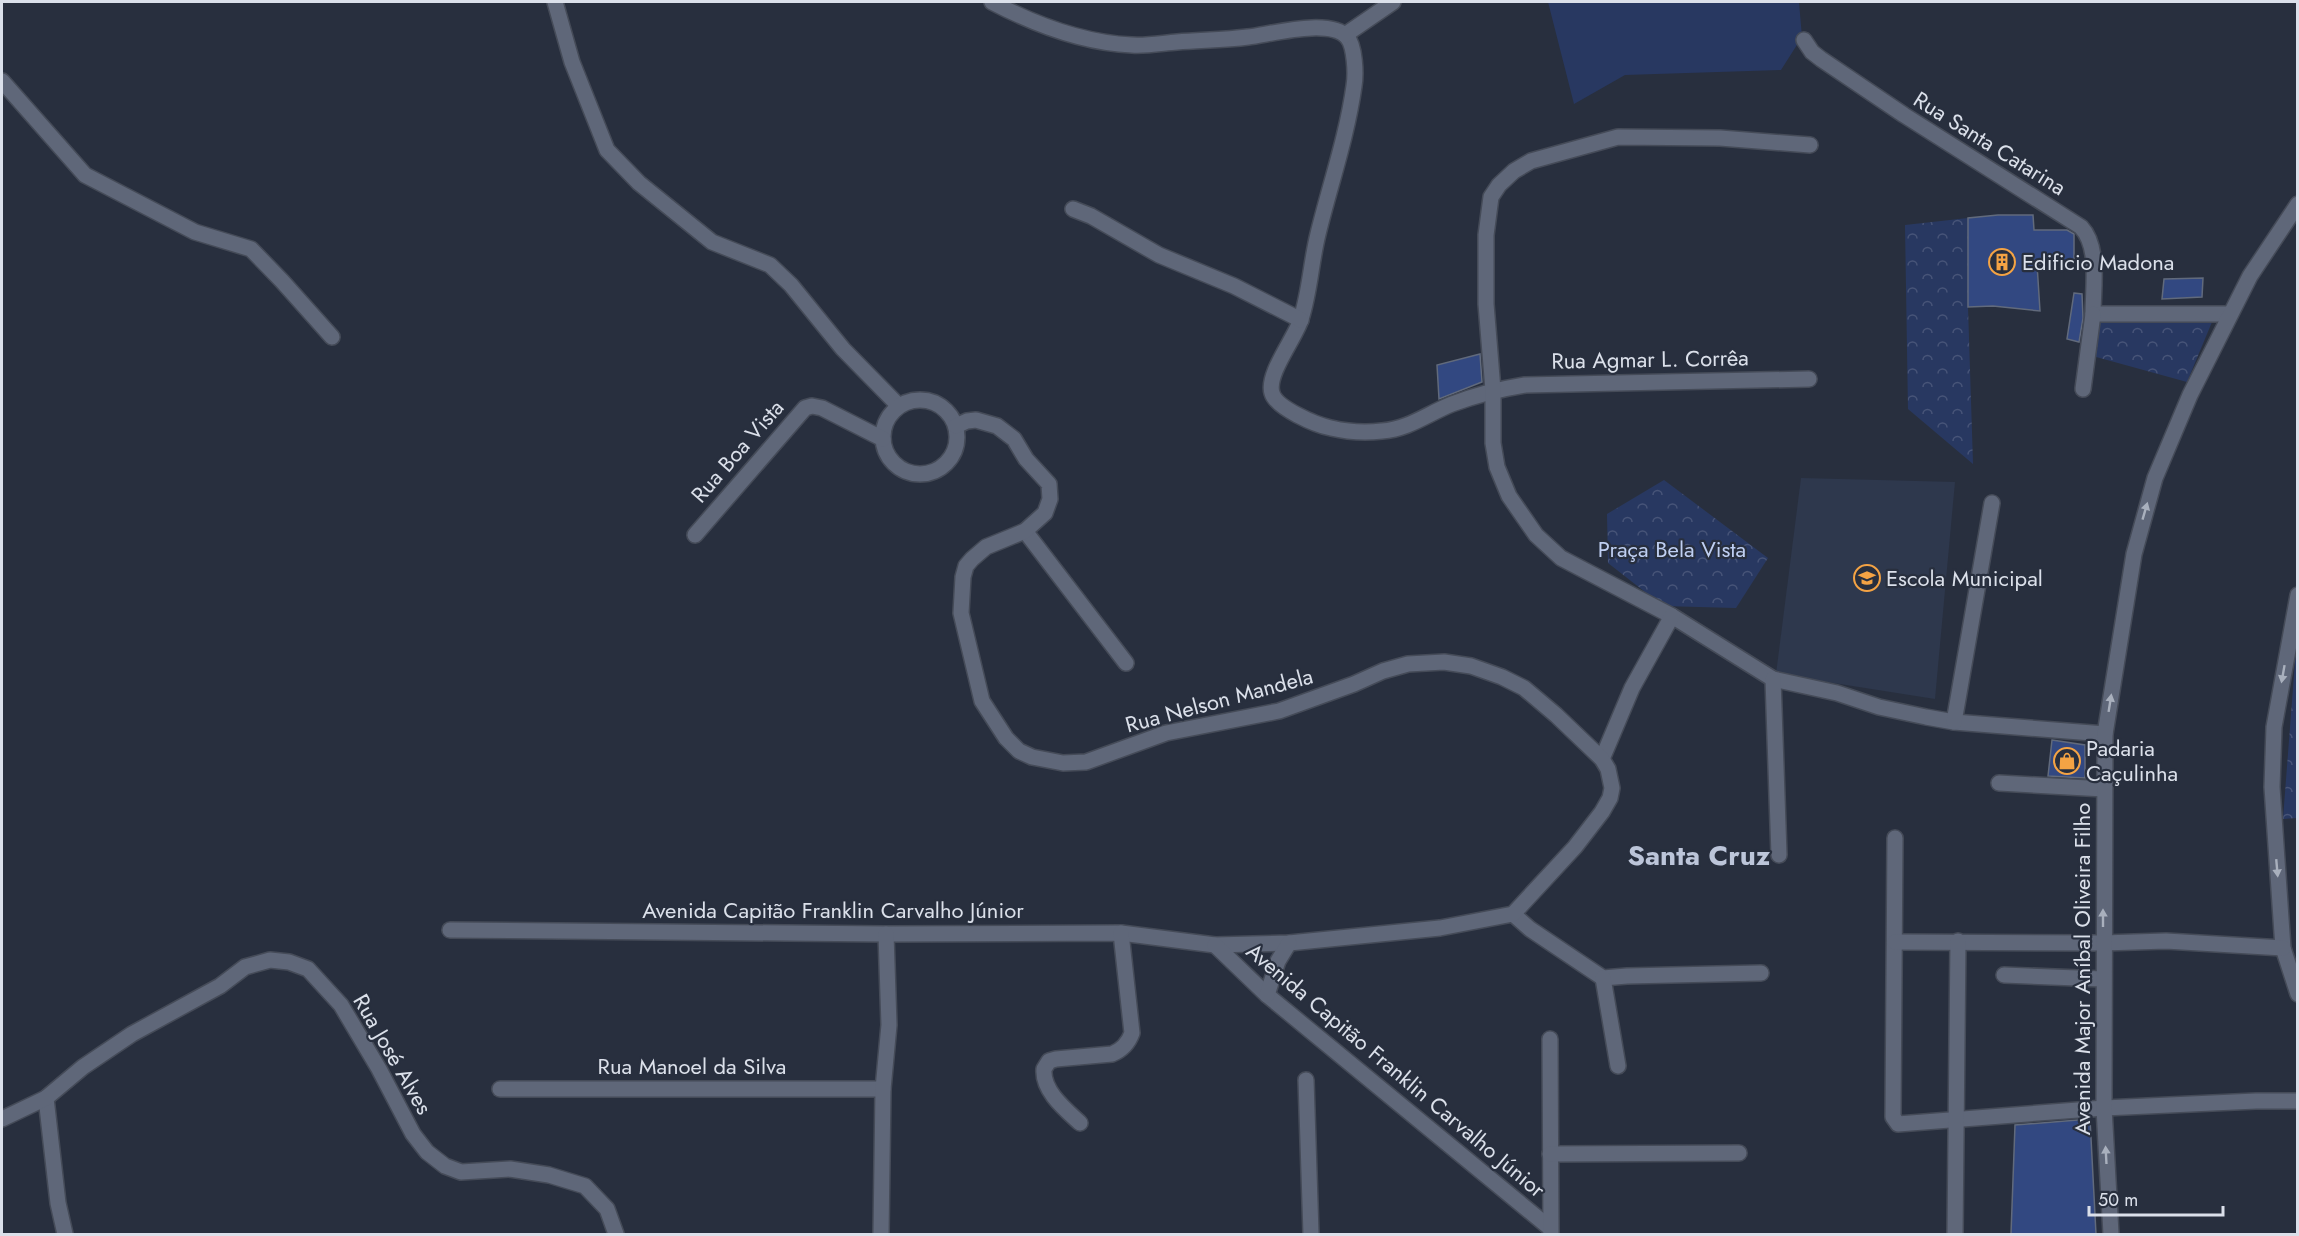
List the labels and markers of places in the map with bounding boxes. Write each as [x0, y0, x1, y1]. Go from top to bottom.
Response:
place label: Edificio Madona [2022, 246, 2174, 278]
building icon: Edificio Madona [1987, 247, 2017, 277]
place label: Escola Municipal [1886, 562, 2043, 594]
school or university icon: Escola Municipal [1852, 563, 1882, 593]
place label: Padaria Caçulinha [2086, 732, 2178, 789]
shop icon: Padaria Caçulinha [2052, 746, 2082, 776]

